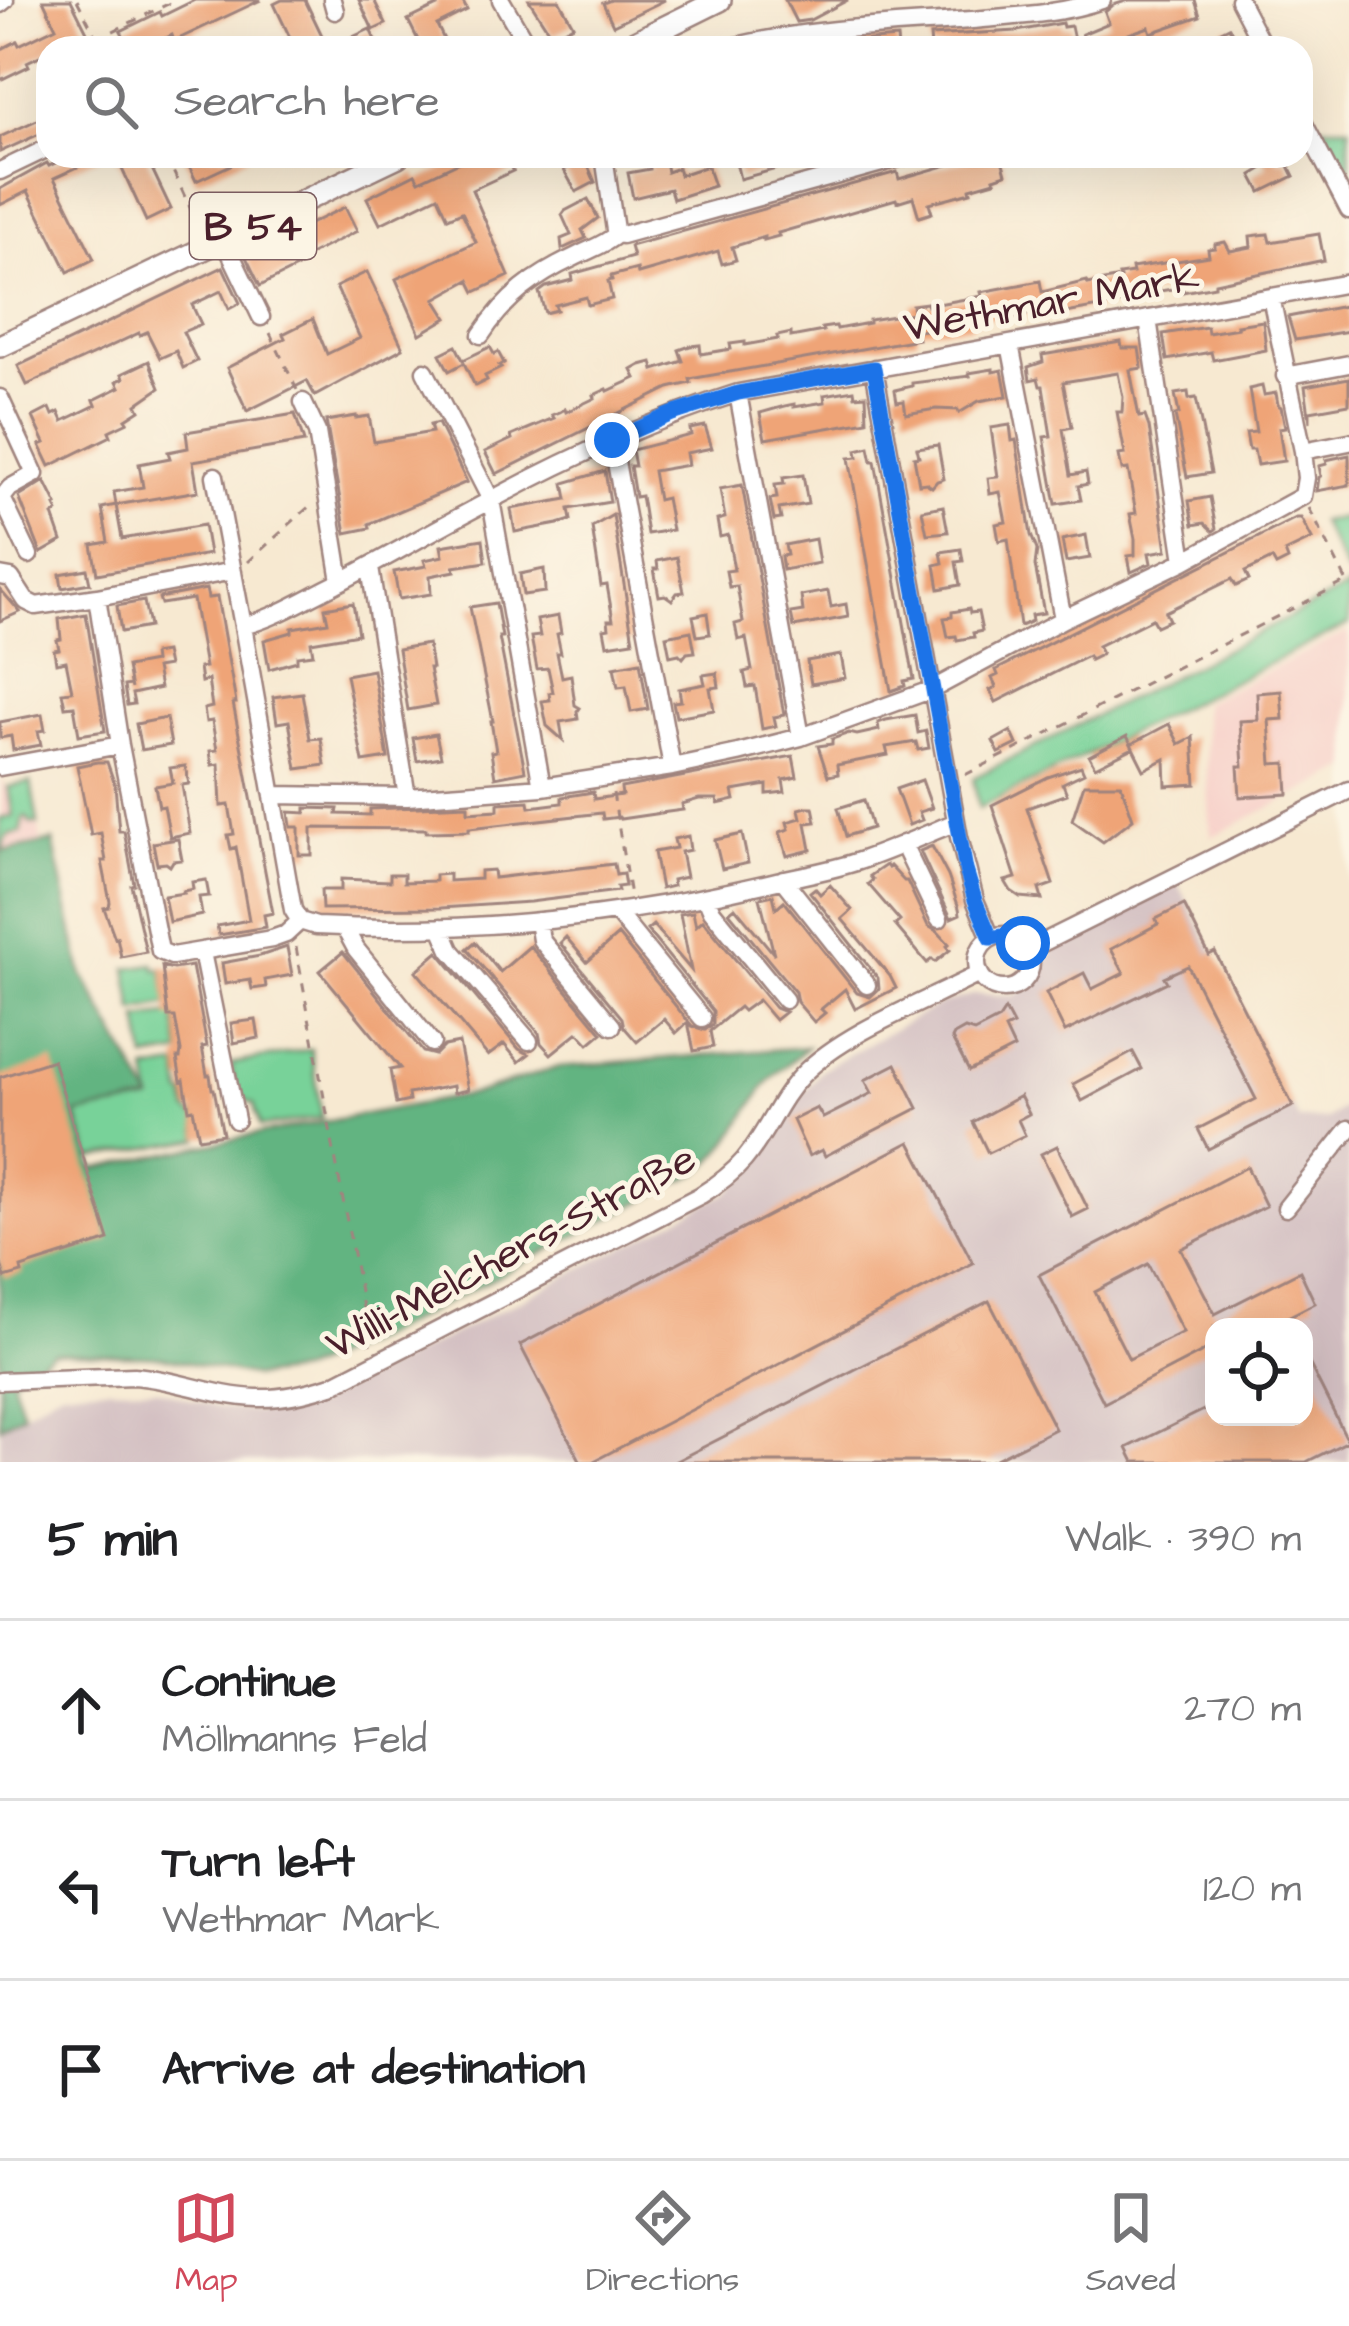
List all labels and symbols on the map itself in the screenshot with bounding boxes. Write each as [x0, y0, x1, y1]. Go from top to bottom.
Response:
road number: B 54 [190, 193, 316, 259]
street label: Wethmar Mark [899, 248, 1204, 357]
route end [585, 413, 639, 467]
route start [996, 916, 1050, 970]
street label: Willi-Melchers-Straße [316, 1131, 706, 1375]

